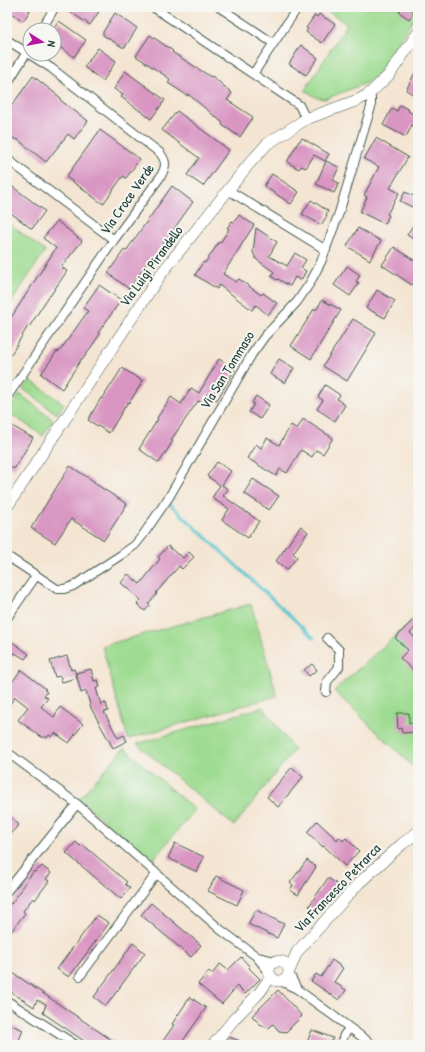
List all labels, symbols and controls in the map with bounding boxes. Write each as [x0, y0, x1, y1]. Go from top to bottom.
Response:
north arrow [22, 22, 62, 62]
text: N [44, 40, 59, 48]
street label: Via Croce Verde [95, 159, 158, 238]
street label: Via Luigi Pirandello [115, 221, 188, 311]
street label: Via San Tommaso [195, 327, 258, 412]
street label: Via Francesco Petrarca [289, 839, 385, 936]

